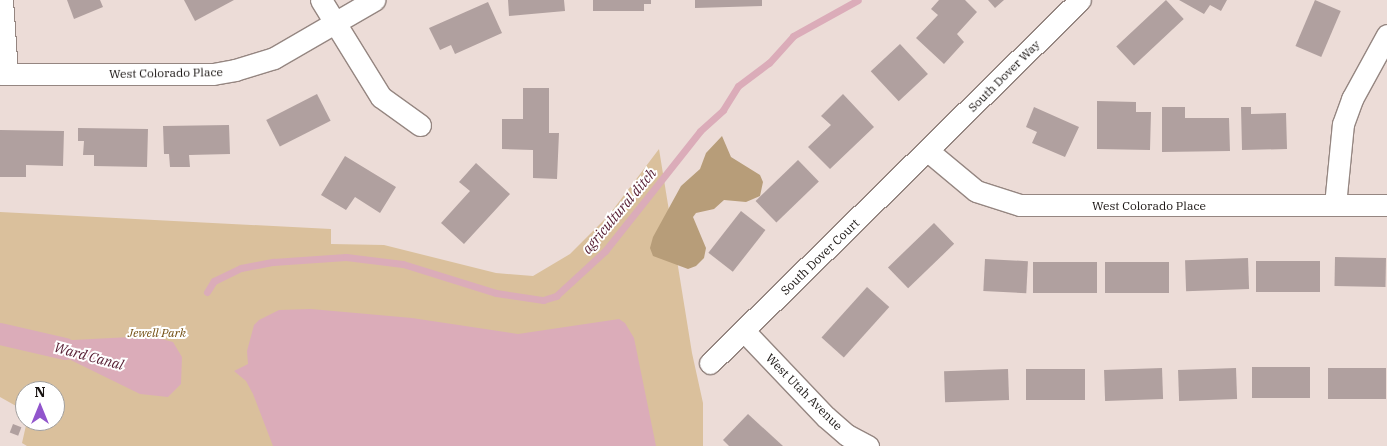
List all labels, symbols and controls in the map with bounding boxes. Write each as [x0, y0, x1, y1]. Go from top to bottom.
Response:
street label: South Dover Way [965, 37, 1043, 115]
street label: West Colorado Place [109, 65, 223, 81]
water label: agricultural ditch [579, 165, 659, 257]
street label: West Colorado Place [1092, 199, 1206, 213]
street label: South Dover Court [778, 216, 862, 298]
park label: Jewell Park [128, 326, 186, 340]
water label: Ward Canal [52, 339, 126, 373]
street label: West Utah Avenue [763, 351, 845, 433]
north arrow [15, 381, 65, 431]
text: N [34, 383, 46, 401]

